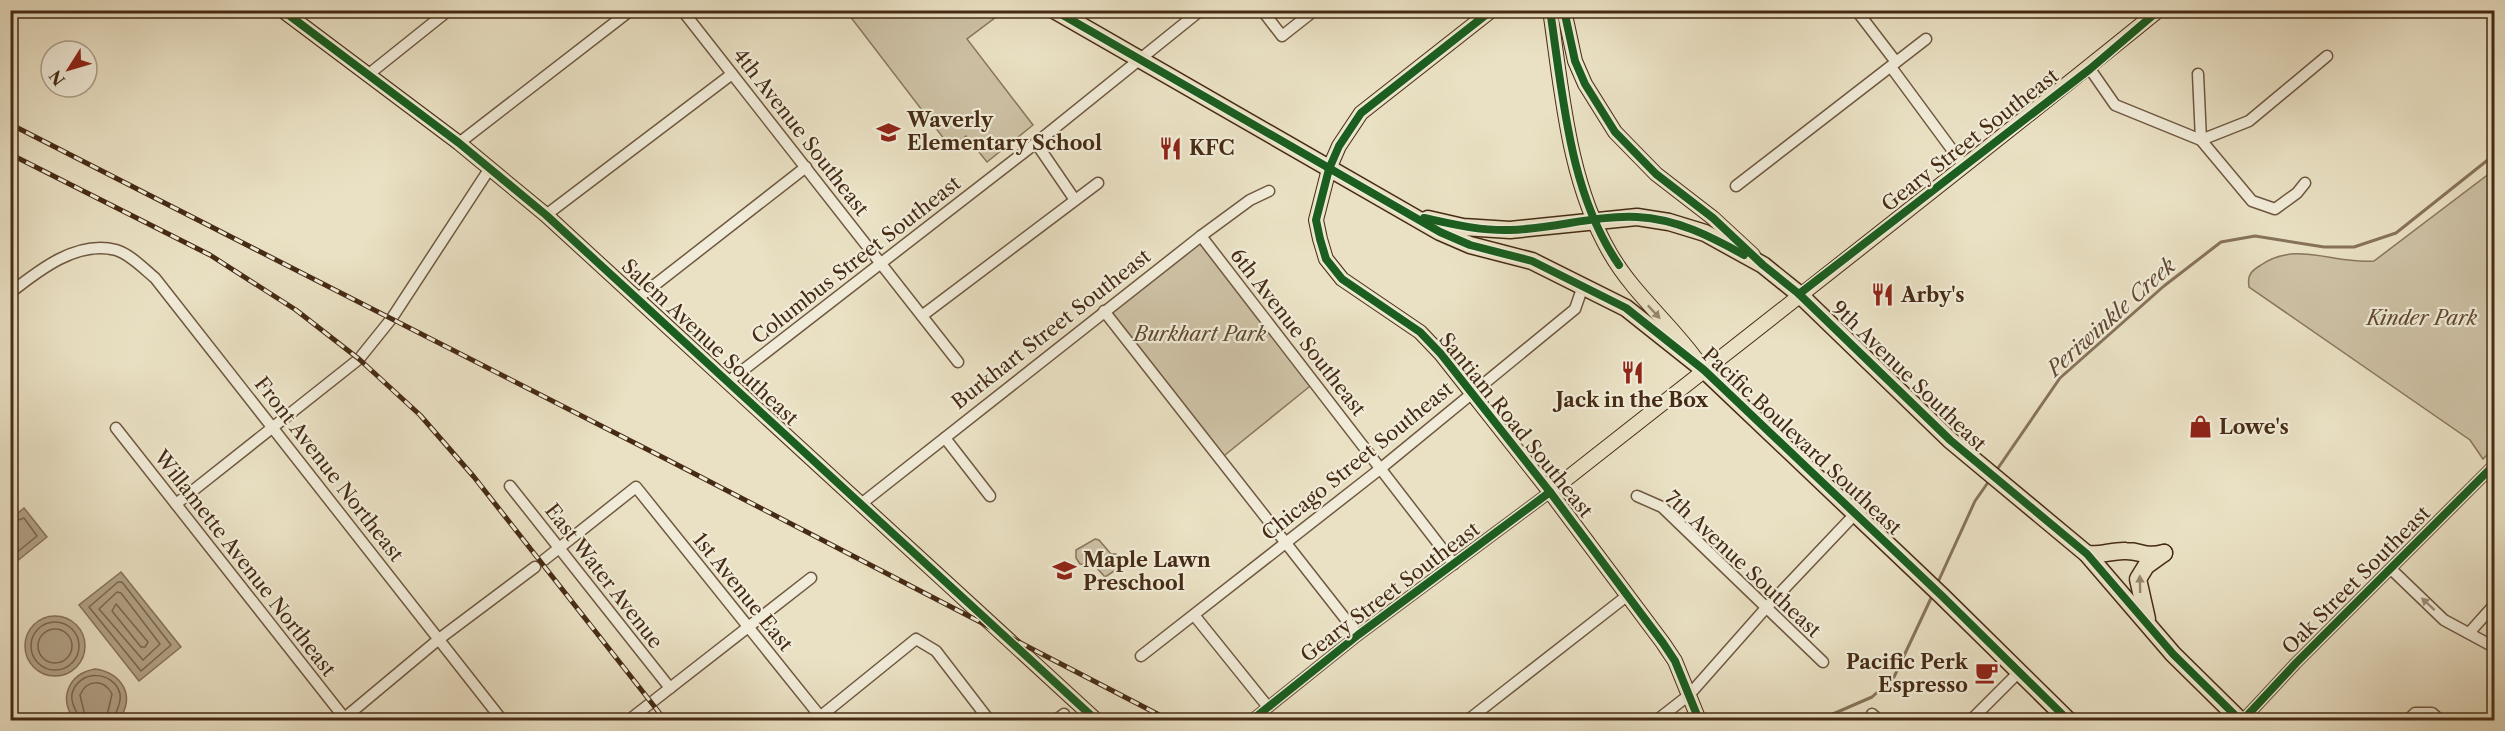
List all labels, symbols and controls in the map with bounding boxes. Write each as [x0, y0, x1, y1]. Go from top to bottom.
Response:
north arrow [39, 39, 99, 99]
street label: 4th Avenue Southeast [728, 44, 874, 220]
street label: Geary Street Southeast [1877, 64, 2063, 216]
text: N [45, 66, 69, 90]
place label: Waverly Elementary School [906, 108, 1102, 155]
school or university icon: Waverly Elementary School [876, 119, 902, 145]
restaurant icon: KFC [1158, 135, 1184, 161]
place label: KFC [1189, 136, 1235, 160]
street label: Columbus Street Southeast [747, 171, 965, 349]
street label: Burkhart Street Southeast [947, 244, 1155, 414]
street label: 6th Avenue Southeast [1225, 244, 1371, 420]
water label: Periwinkle Creek [2040, 253, 2180, 383]
street label: Salem Avenue Southeast [617, 254, 803, 430]
restaurant icon: Arby's [1870, 282, 1896, 308]
place label: Arby's [1900, 283, 1965, 307]
street label: 9th Avenue Southeast [1827, 296, 1991, 456]
one-way arrow [1647, 304, 1661, 318]
park label: Kinder Park [2365, 306, 2478, 330]
park label: Burkhart Park [1132, 322, 1267, 346]
street label: Santiam Road Southeast [1434, 328, 1598, 522]
street label: Pacific Boulevard Southeast [1697, 342, 1907, 540]
restaurant icon: Jack in the Box [1619, 360, 1645, 386]
street label: Front Avenue Northeast [249, 372, 409, 566]
street label: Chicago Street Southeast [1257, 377, 1457, 545]
place label: Jack in the Box [1552, 388, 1709, 412]
shop icon: Lowe's [2188, 414, 2214, 440]
place label: Lowe's [2219, 415, 2289, 439]
street label: Willamette Avenue Northeast [149, 444, 341, 681]
street label: 7th Avenue Southeast [1660, 486, 1826, 642]
street label: East Water Avenue [540, 499, 668, 653]
street label: Oak Street Southeast [2277, 501, 2435, 659]
street label: Geary Street Southeast [1296, 517, 1484, 667]
street label: 1st Avenue East [688, 528, 798, 656]
place label: Maple Lawn Preschool [1083, 548, 1211, 595]
school or university icon: Maple Lawn Preschool [1052, 558, 1078, 584]
one-way arrow [2136, 574, 2145, 593]
one-way arrow [2421, 598, 2435, 612]
place label: Pacific Perk Espresso [1846, 650, 1969, 697]
cafe icon: Pacific Perk Espresso [1973, 660, 1999, 686]

